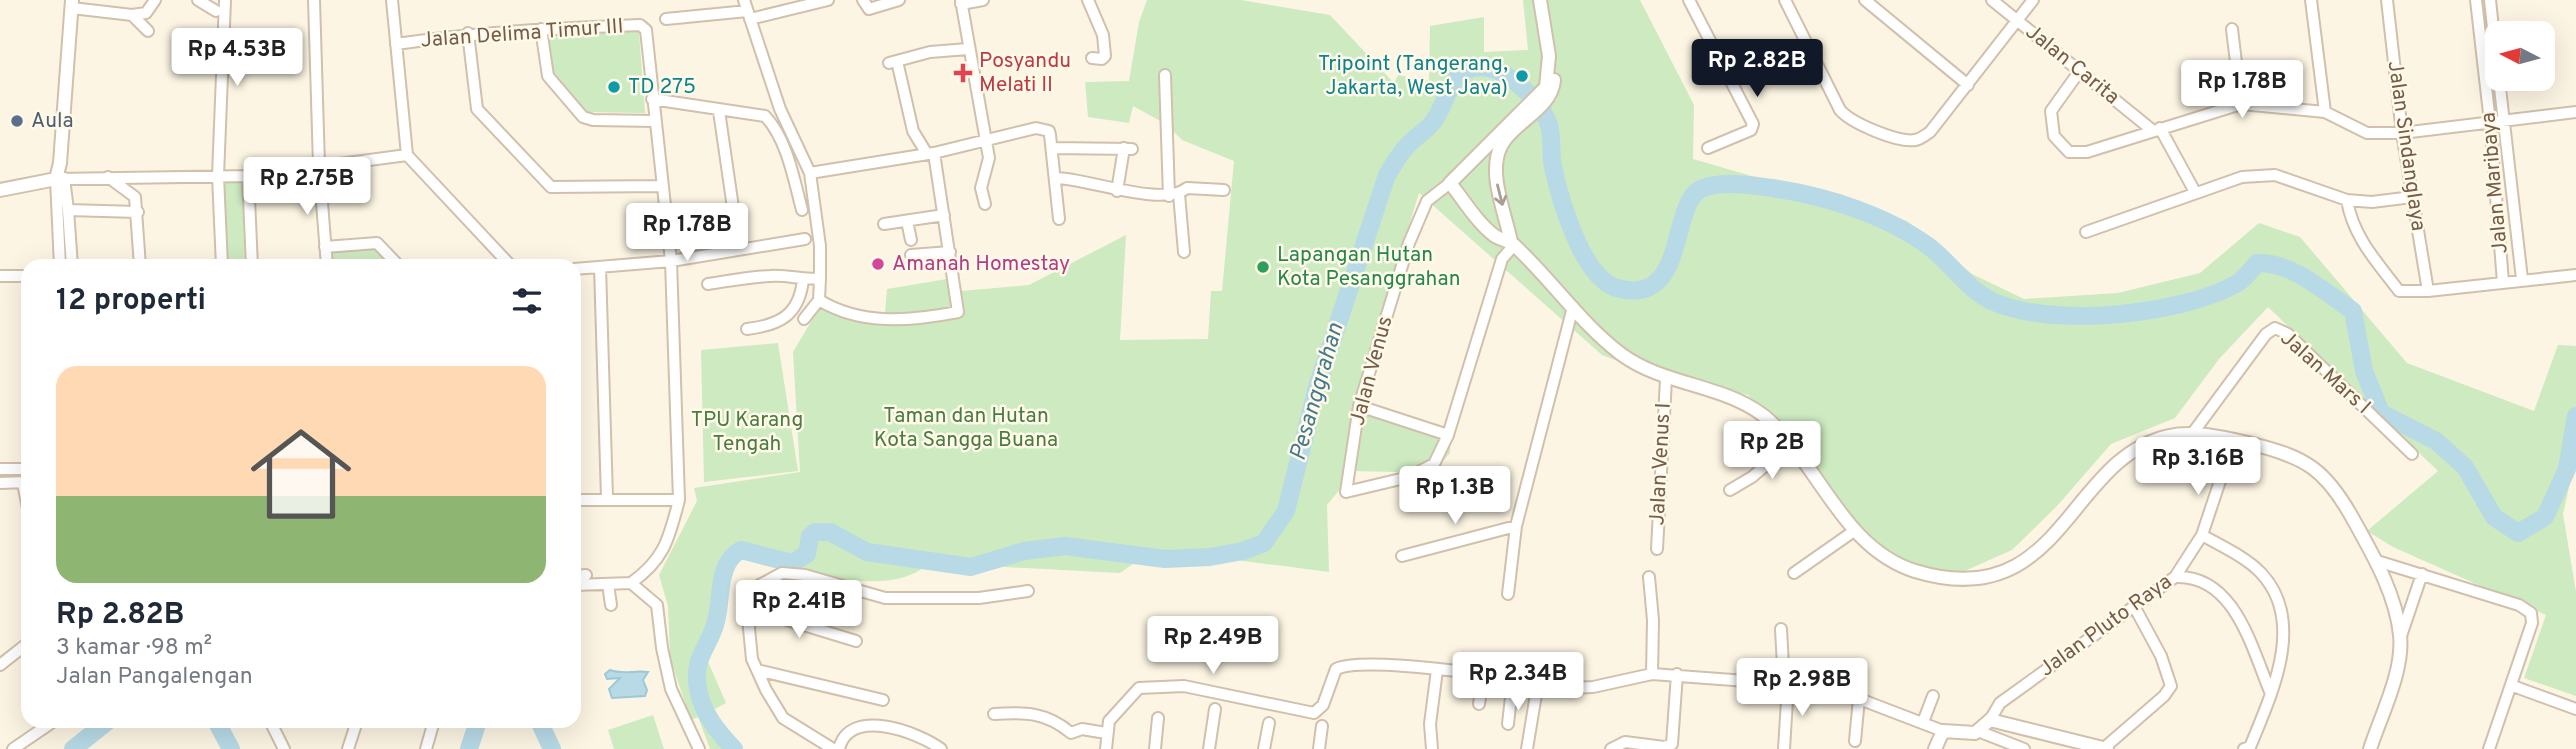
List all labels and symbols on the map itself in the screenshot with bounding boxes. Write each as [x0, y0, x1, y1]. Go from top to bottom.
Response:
street label: Jalan Delima Timur III [420, 13, 624, 55]
street label: Jalan Carita [2020, 19, 2124, 111]
north arrow [2485, 21, 2555, 91]
pin: Rp 4.53B [165, 28, 309, 88]
pin: Rp 2.82B [1685, 40, 1829, 99]
place label: Posyandu Melati II [979, 48, 1071, 99]
place label: Tripoint (Tangerang, Jakarta, West Java) [1318, 51, 1508, 102]
street label: Jalan Sindanglaya [2381, 59, 2431, 233]
pin: Rp 1.78B [2170, 60, 2314, 120]
marker: Posyandu Melati II [953, 63, 973, 83]
marker: Tripoint (Tangerang, Jakarta, West Java) [1514, 68, 1530, 84]
place label: TD 275 [628, 74, 696, 101]
marker: TD 275 [606, 79, 622, 95]
place label: Aula [31, 108, 74, 135]
street label: Jalan Maribaya [2475, 111, 2515, 255]
marker: Aula [9, 113, 25, 129]
pin: Rp 2.75B [235, 158, 379, 217]
one-way arrow [1494, 183, 1508, 206]
pin: Rp 1.78B [615, 204, 759, 263]
place label: Lapangan Hutan Kota Pesanggrahan [1277, 242, 1461, 293]
place label: Amanah Homestay [892, 251, 1070, 278]
marker: Amanah Homestay [870, 256, 886, 272]
marker: Lapangan Hutan Kota Pesanggrahan [1255, 259, 1271, 275]
street label: Jalan Venus [1344, 313, 1400, 429]
water label: Pesanggrahan [1285, 319, 1352, 464]
street label: Jalan Mars I [2274, 325, 2376, 421]
street label: Jalan Venus I [1644, 402, 1678, 526]
park label: Taman dan Hutan Kota Sangga Buana [874, 403, 1058, 454]
park label: TPU Karang Tengah [691, 407, 803, 458]
pin: Rp 2B [1723, 421, 1821, 481]
pin: Rp 3.16B [2126, 438, 2270, 497]
pin: Rp 1.3B [1390, 466, 1520, 526]
street label: Jalan Pluto Raya [2034, 569, 2178, 683]
pin: Rp 2.41B [727, 580, 871, 640]
pin: Rp 2.49B [1141, 616, 1285, 676]
pin: Rp 2.34B [1446, 652, 1590, 712]
pin: Rp 2.98B [1730, 658, 1874, 718]

